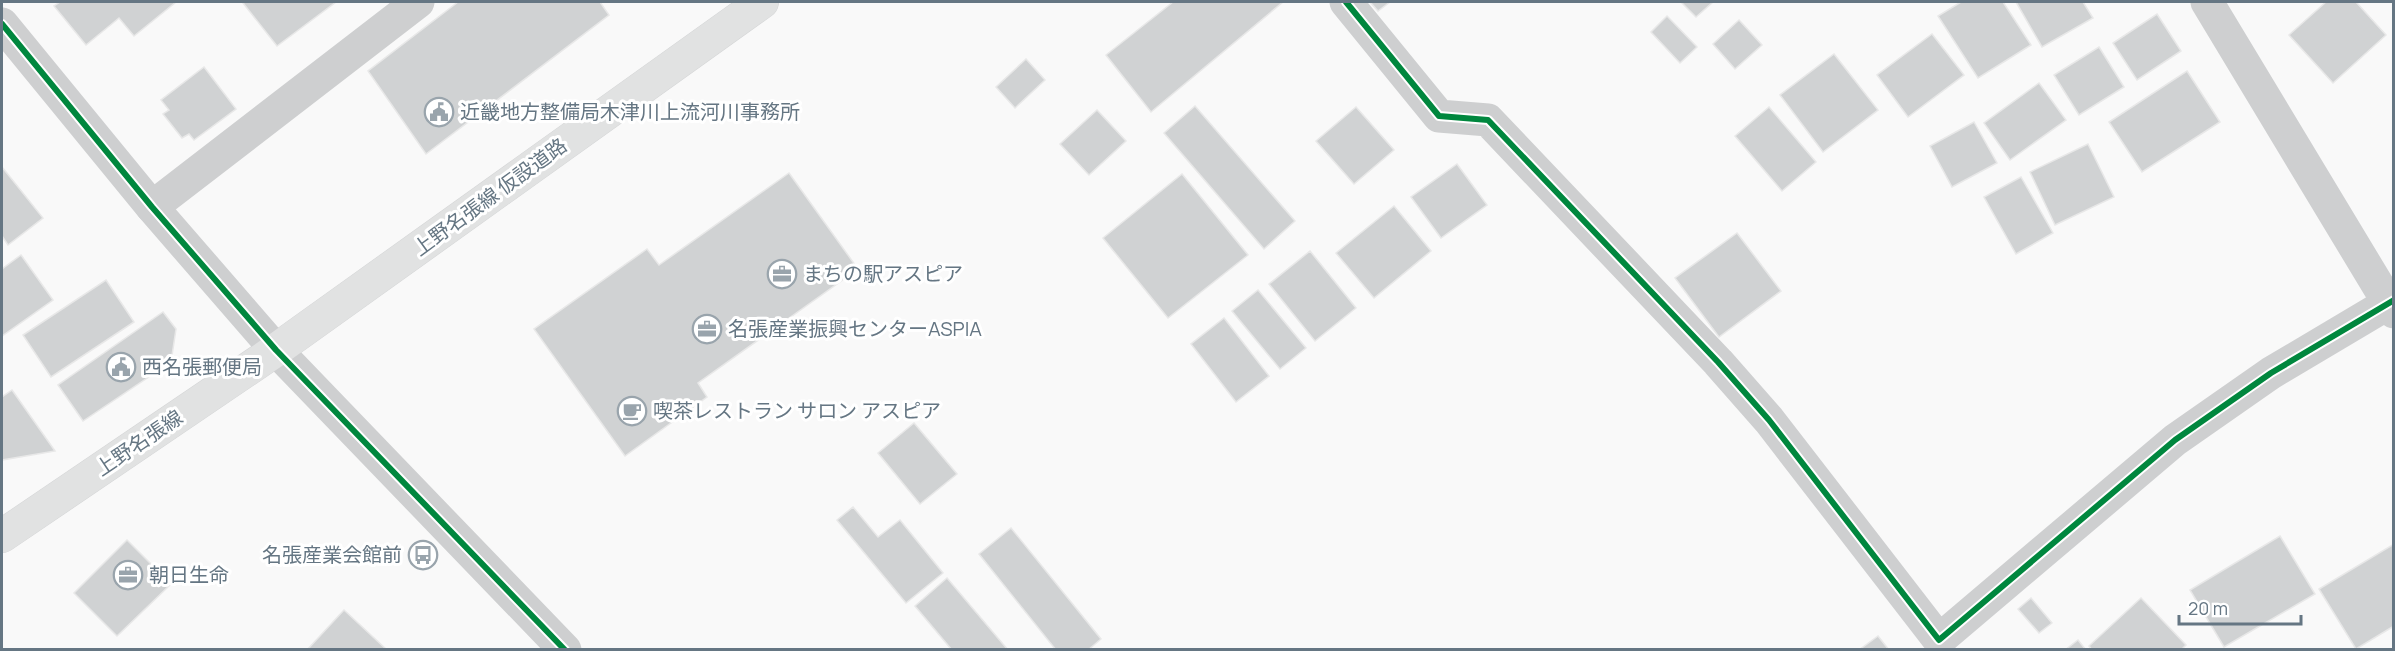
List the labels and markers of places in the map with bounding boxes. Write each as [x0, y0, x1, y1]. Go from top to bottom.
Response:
public building icon: 近畿地方整備局木津川上流河川事務所 [423, 96, 455, 128]
place label: 近畿地方整備局木津川上流河川事務所 [460, 98, 800, 125]
office icon: まちの駅アスピア [766, 258, 798, 290]
place label: まちの駅アスピア [803, 260, 963, 287]
office icon: 名張産業振興センターASPIA [691, 313, 723, 345]
place label: 名張産業振興センターASPIA [728, 315, 982, 342]
public building icon: 西名張郵便局 [105, 351, 137, 383]
place label: 西名張郵便局 [142, 353, 262, 380]
cafe icon: 喫茶レストラン サロン アスピア [616, 395, 648, 427]
place label: 喫茶レストラン サロン アスピア [653, 397, 941, 424]
bus stop icon: 名張産業会館前 [407, 539, 439, 571]
place label: 名張産業会館前 [262, 541, 402, 568]
office icon: 朝日生命 [112, 559, 144, 591]
place label: 朝日生命 [149, 561, 229, 588]

